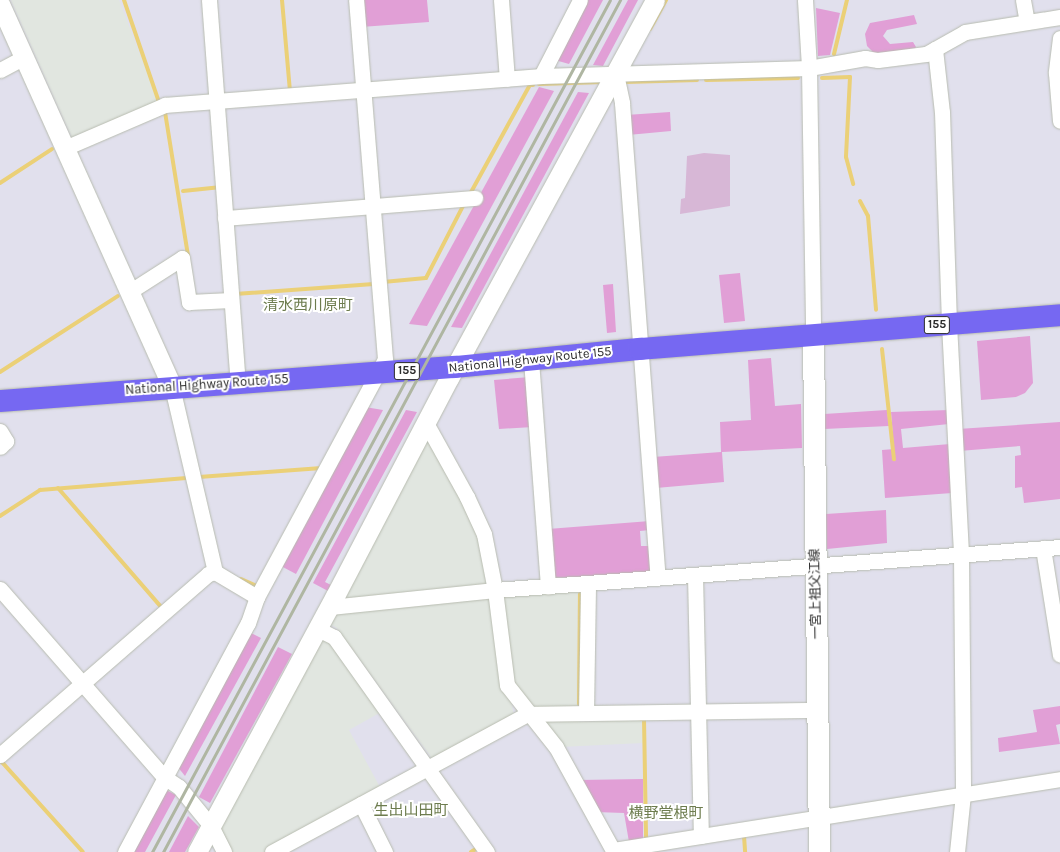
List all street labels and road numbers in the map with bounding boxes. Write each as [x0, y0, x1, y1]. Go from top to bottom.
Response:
road number: 155 [923, 315, 951, 335]
street label: National Highway Route 155 [448, 344, 612, 376]
road number: 155 [393, 361, 421, 381]
street label: National Highway Route 155 [125, 372, 289, 398]
street label: 一宮上祖父江線 [807, 548, 825, 640]

